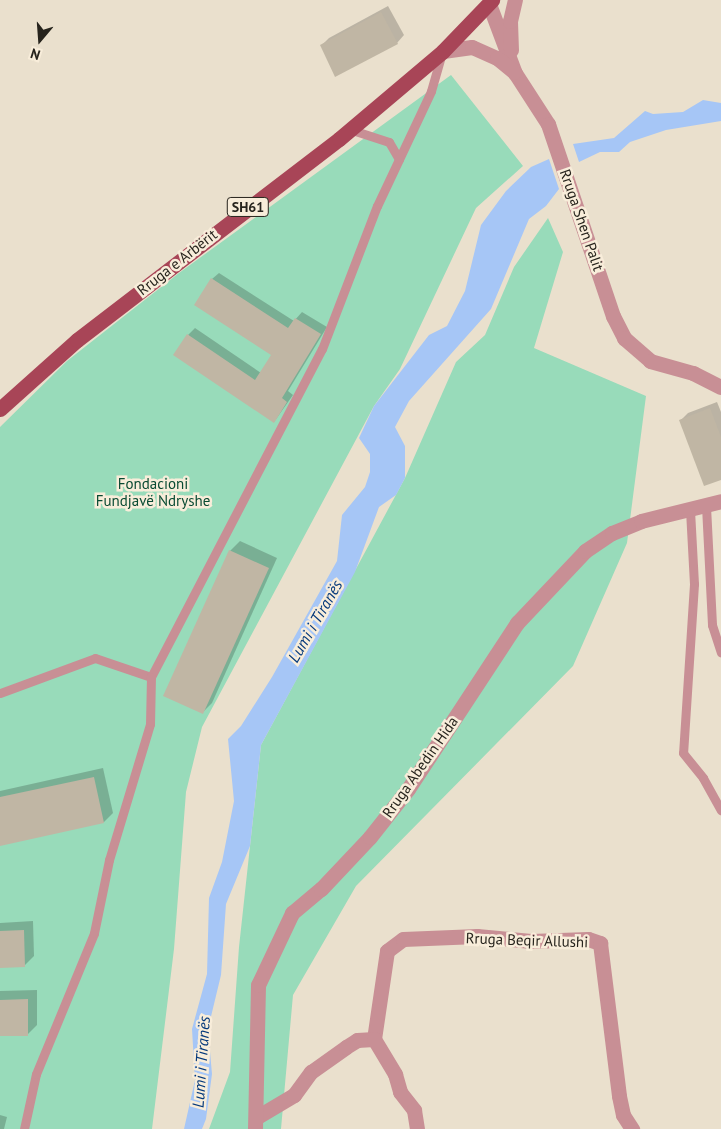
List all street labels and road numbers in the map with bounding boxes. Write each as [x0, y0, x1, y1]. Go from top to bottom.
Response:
street label: Rruga Shen Palit [556, 167, 608, 273]
road number: SH61 [227, 196, 269, 218]
street label: Rruga e Arbërit [133, 225, 221, 299]
street label: Rruga Abedin Hida [378, 713, 462, 821]
street label: Rruga Beqir Allushi [465, 929, 589, 951]

